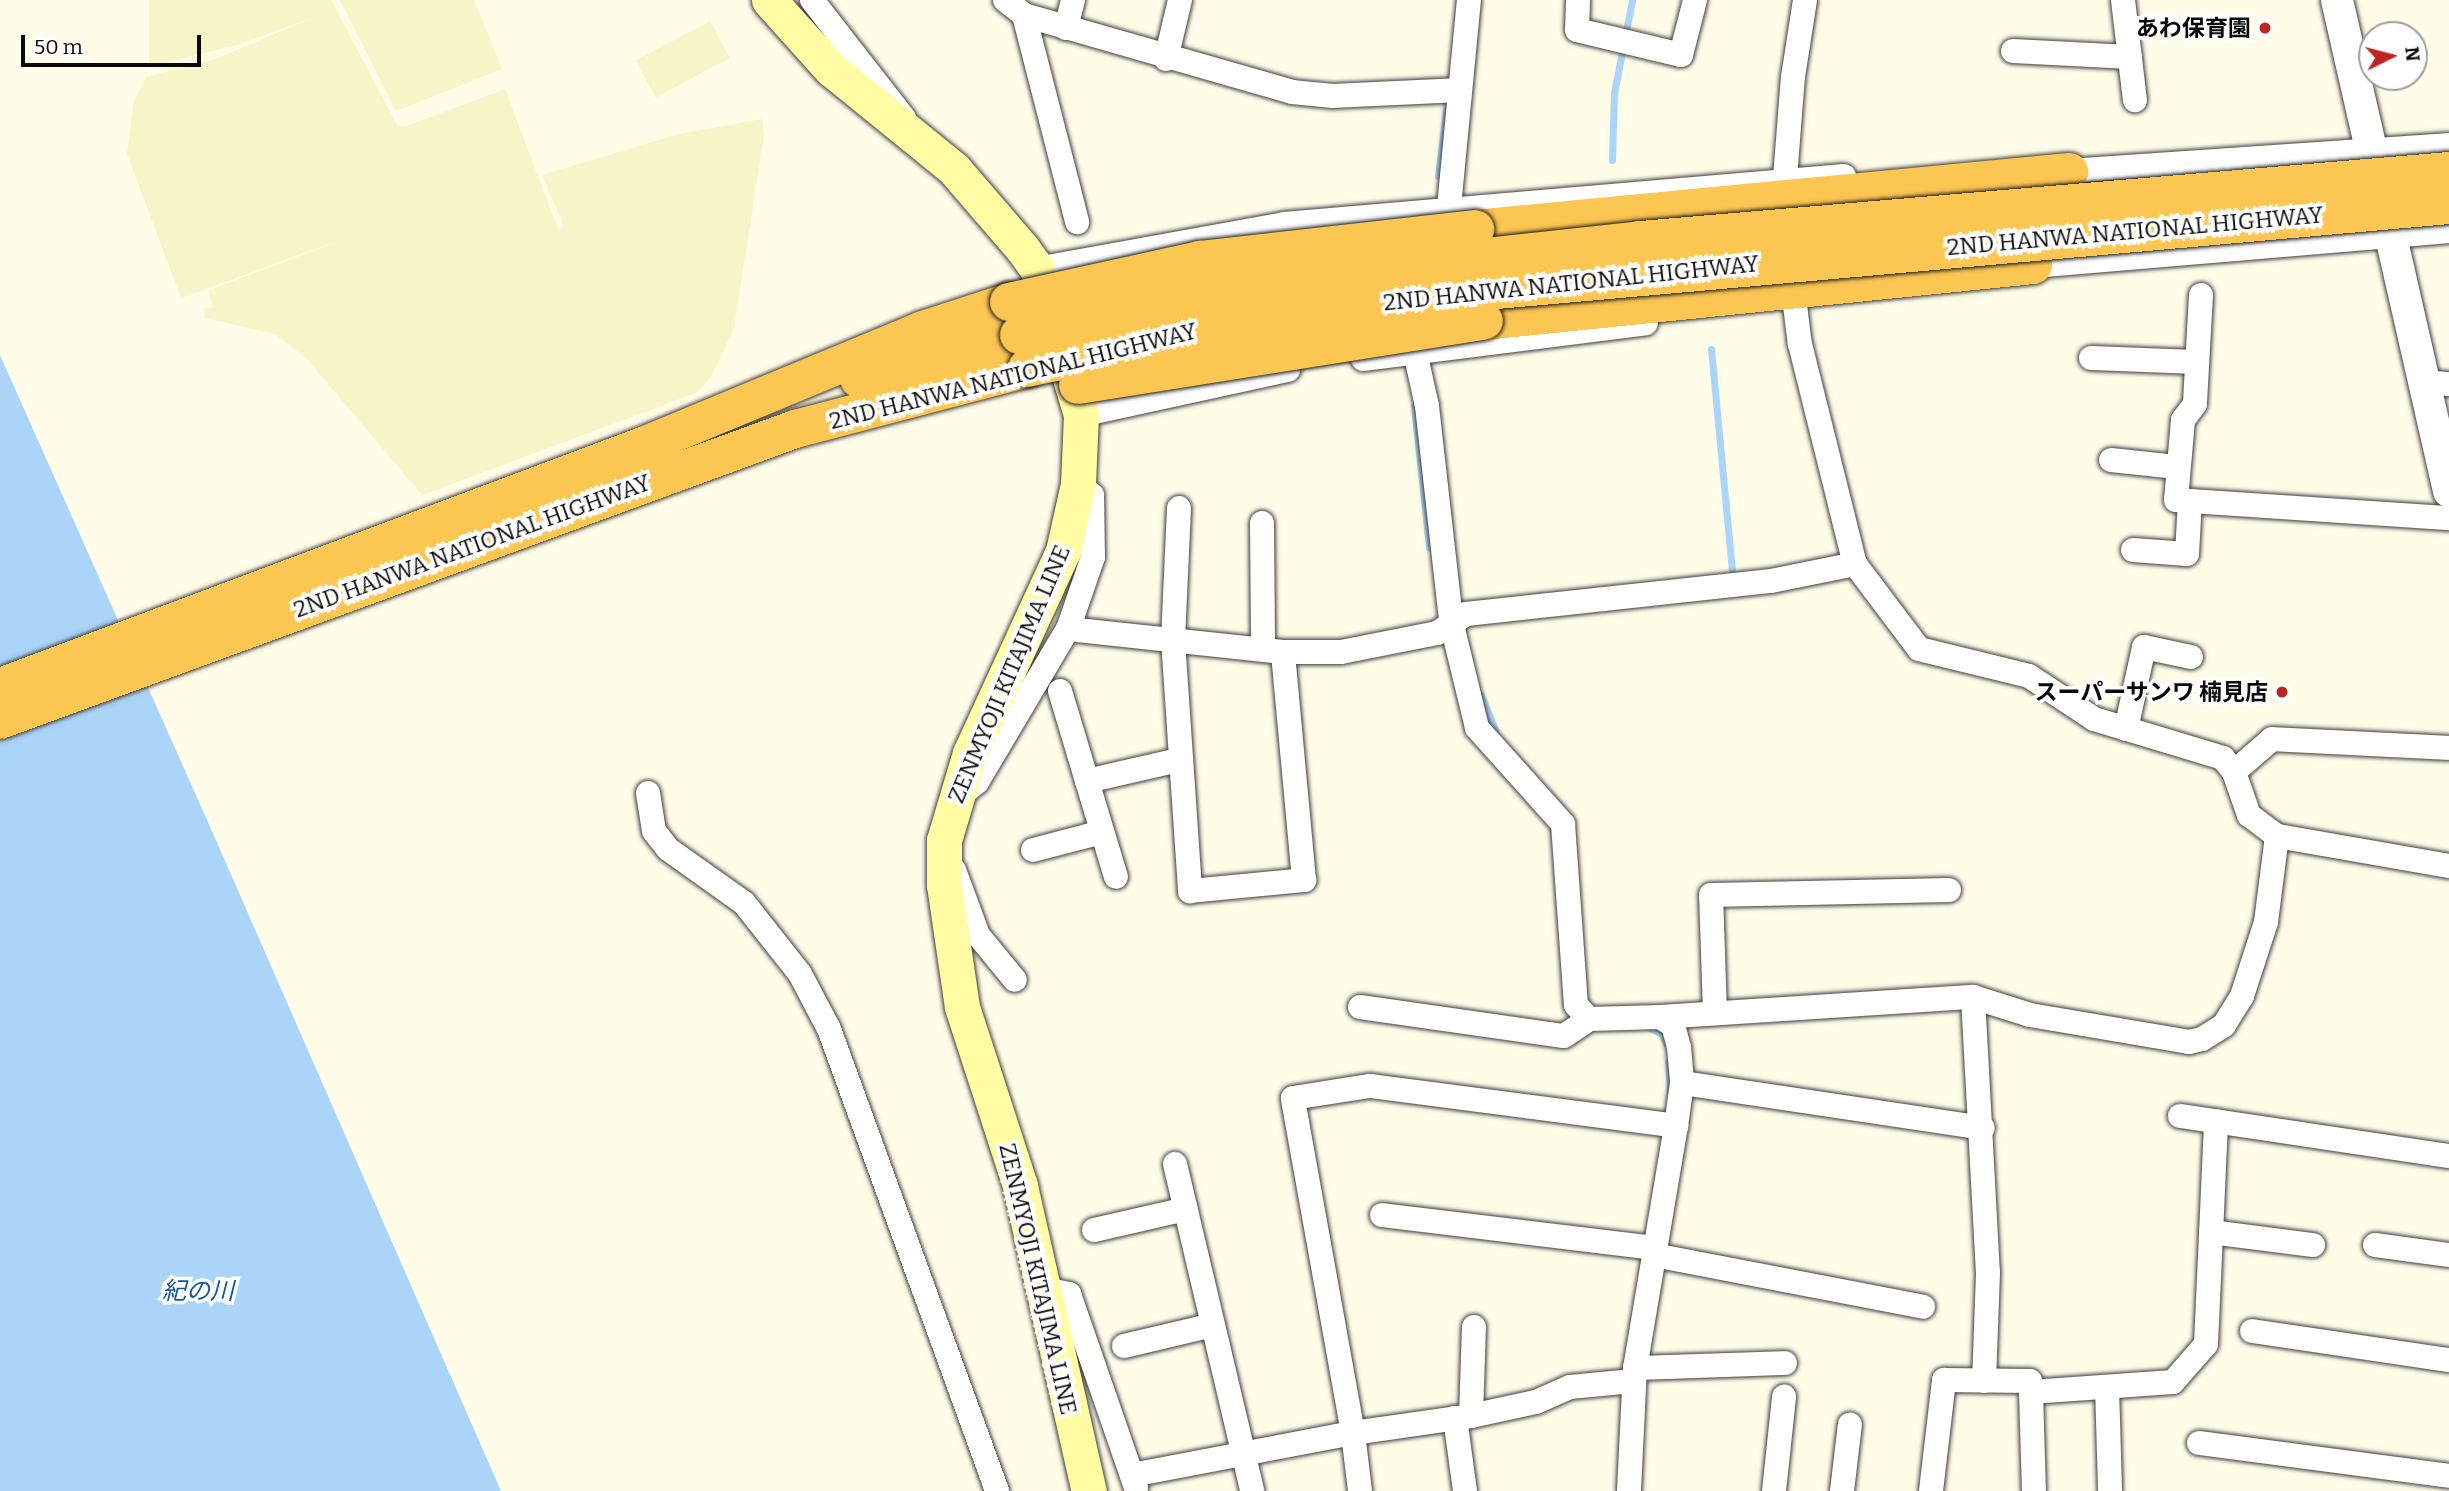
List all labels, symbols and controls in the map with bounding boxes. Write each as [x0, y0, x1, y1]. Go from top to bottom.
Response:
place label: あわ保育園 [2136, 14, 2251, 42]
marker: あわ保育園 [2257, 20, 2273, 36]
scale bar [24, 21, 205, 65]
north arrow [2358, 21, 2428, 91]
text: 50 m [34, 34, 83, 60]
text: N [2400, 45, 2425, 62]
street label: 2ND HANWA NATIONAL HIGHWAY [1946, 201, 2324, 261]
street label: 2ND HANWA NATIONAL HIGHWAY [1382, 250, 1760, 316]
street label: 2ND HANWA NATIONAL HIGHWAY [827, 317, 1199, 435]
street label: 2ND HANWA NATIONAL HIGHWAY [290, 468, 654, 624]
street label: ZENMYOJI KITAJIMA LINE [942, 541, 1076, 807]
place label: スーパーサンワ 楠見店 [2034, 678, 2268, 706]
marker: スーパーサンワ 楠見店 [2274, 684, 2290, 700]
street label: ZENMYOJI KITAJIMA LINE [993, 1141, 1083, 1417]
water label: 紀の川 [162, 1278, 234, 1306]

